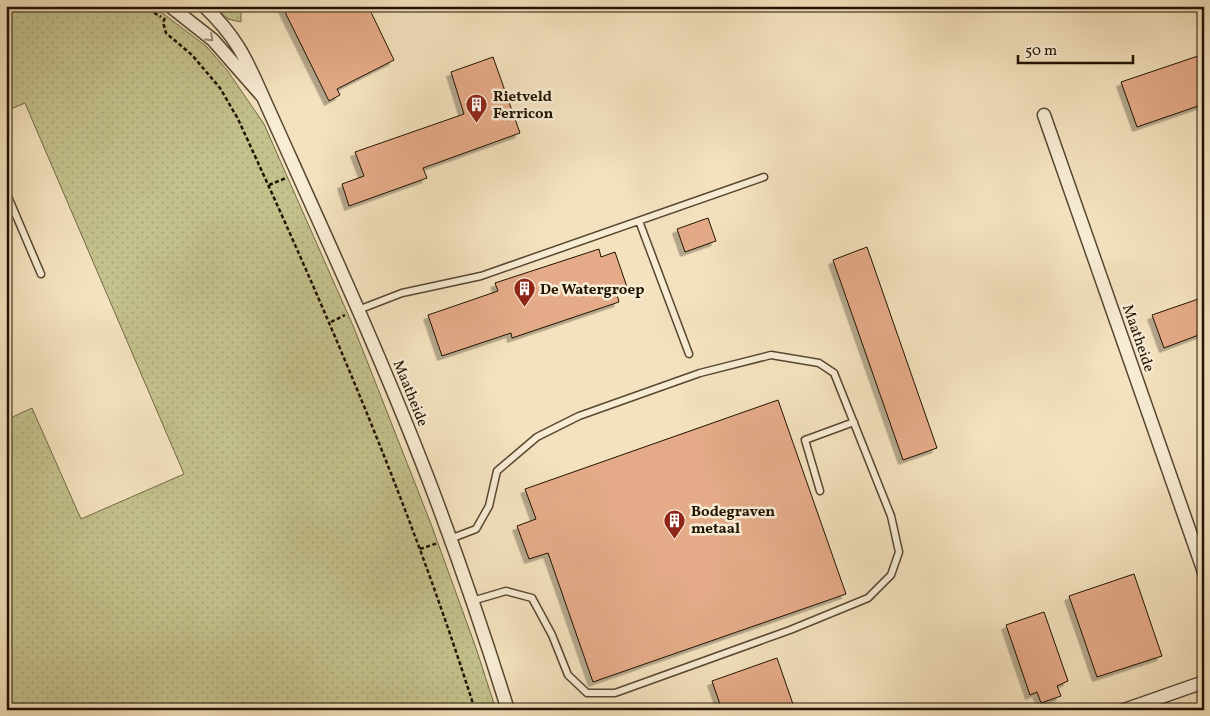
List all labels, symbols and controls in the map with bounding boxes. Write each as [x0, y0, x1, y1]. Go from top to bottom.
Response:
scale bar [1018, 32, 1132, 64]
one-way arrow [205, 33, 214, 42]
text: 50 m [1025, 41, 1057, 62]
place label: Rietveld Ferricon [493, 87, 554, 125]
building icon: Rietveld Ferricon [465, 93, 489, 124]
building icon: De Watergroep [512, 277, 536, 308]
place label: De Watergroep [540, 280, 645, 301]
street label: Maatheide [1116, 302, 1159, 375]
street label: Maatheide [387, 357, 432, 430]
place label: Bodegraven metaal [691, 502, 775, 540]
building icon: Bodegraven metaal [663, 508, 687, 539]

